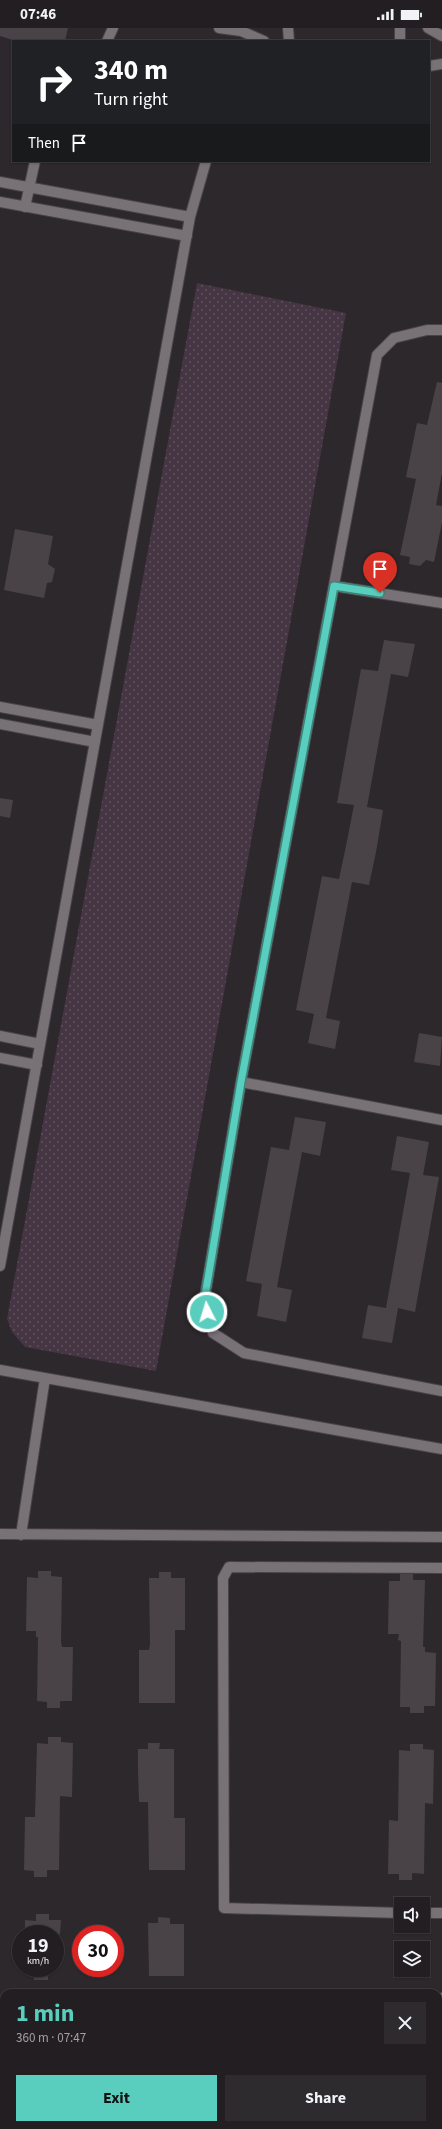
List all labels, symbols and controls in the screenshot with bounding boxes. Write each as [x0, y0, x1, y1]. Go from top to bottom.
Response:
text: 07:46 [20, 4, 56, 25]
text: 340 m [94, 50, 168, 90]
icon: right [28, 56, 80, 108]
text: Turn right [94, 87, 168, 112]
icon: arrive [68, 132, 90, 154]
text: Then [28, 133, 60, 154]
pin [363, 552, 397, 593]
icon: arrive [369, 558, 391, 580]
position arrow [186, 1291, 228, 1333]
map controls [394, 1897, 430, 1977]
button: sound [394, 1897, 430, 1933]
speed limit sign: 30 [72, 1925, 124, 1977]
text: 19 [27, 1932, 49, 1960]
button: layers [394, 1941, 430, 1977]
text: km/h [27, 1954, 49, 1968]
text: 1 min [16, 1996, 74, 2031]
button: close [384, 2002, 426, 2044]
text: 360 m · 07:47 [16, 2029, 86, 2047]
button: Exit [16, 2075, 217, 2121]
button: Share [225, 2075, 426, 2121]

